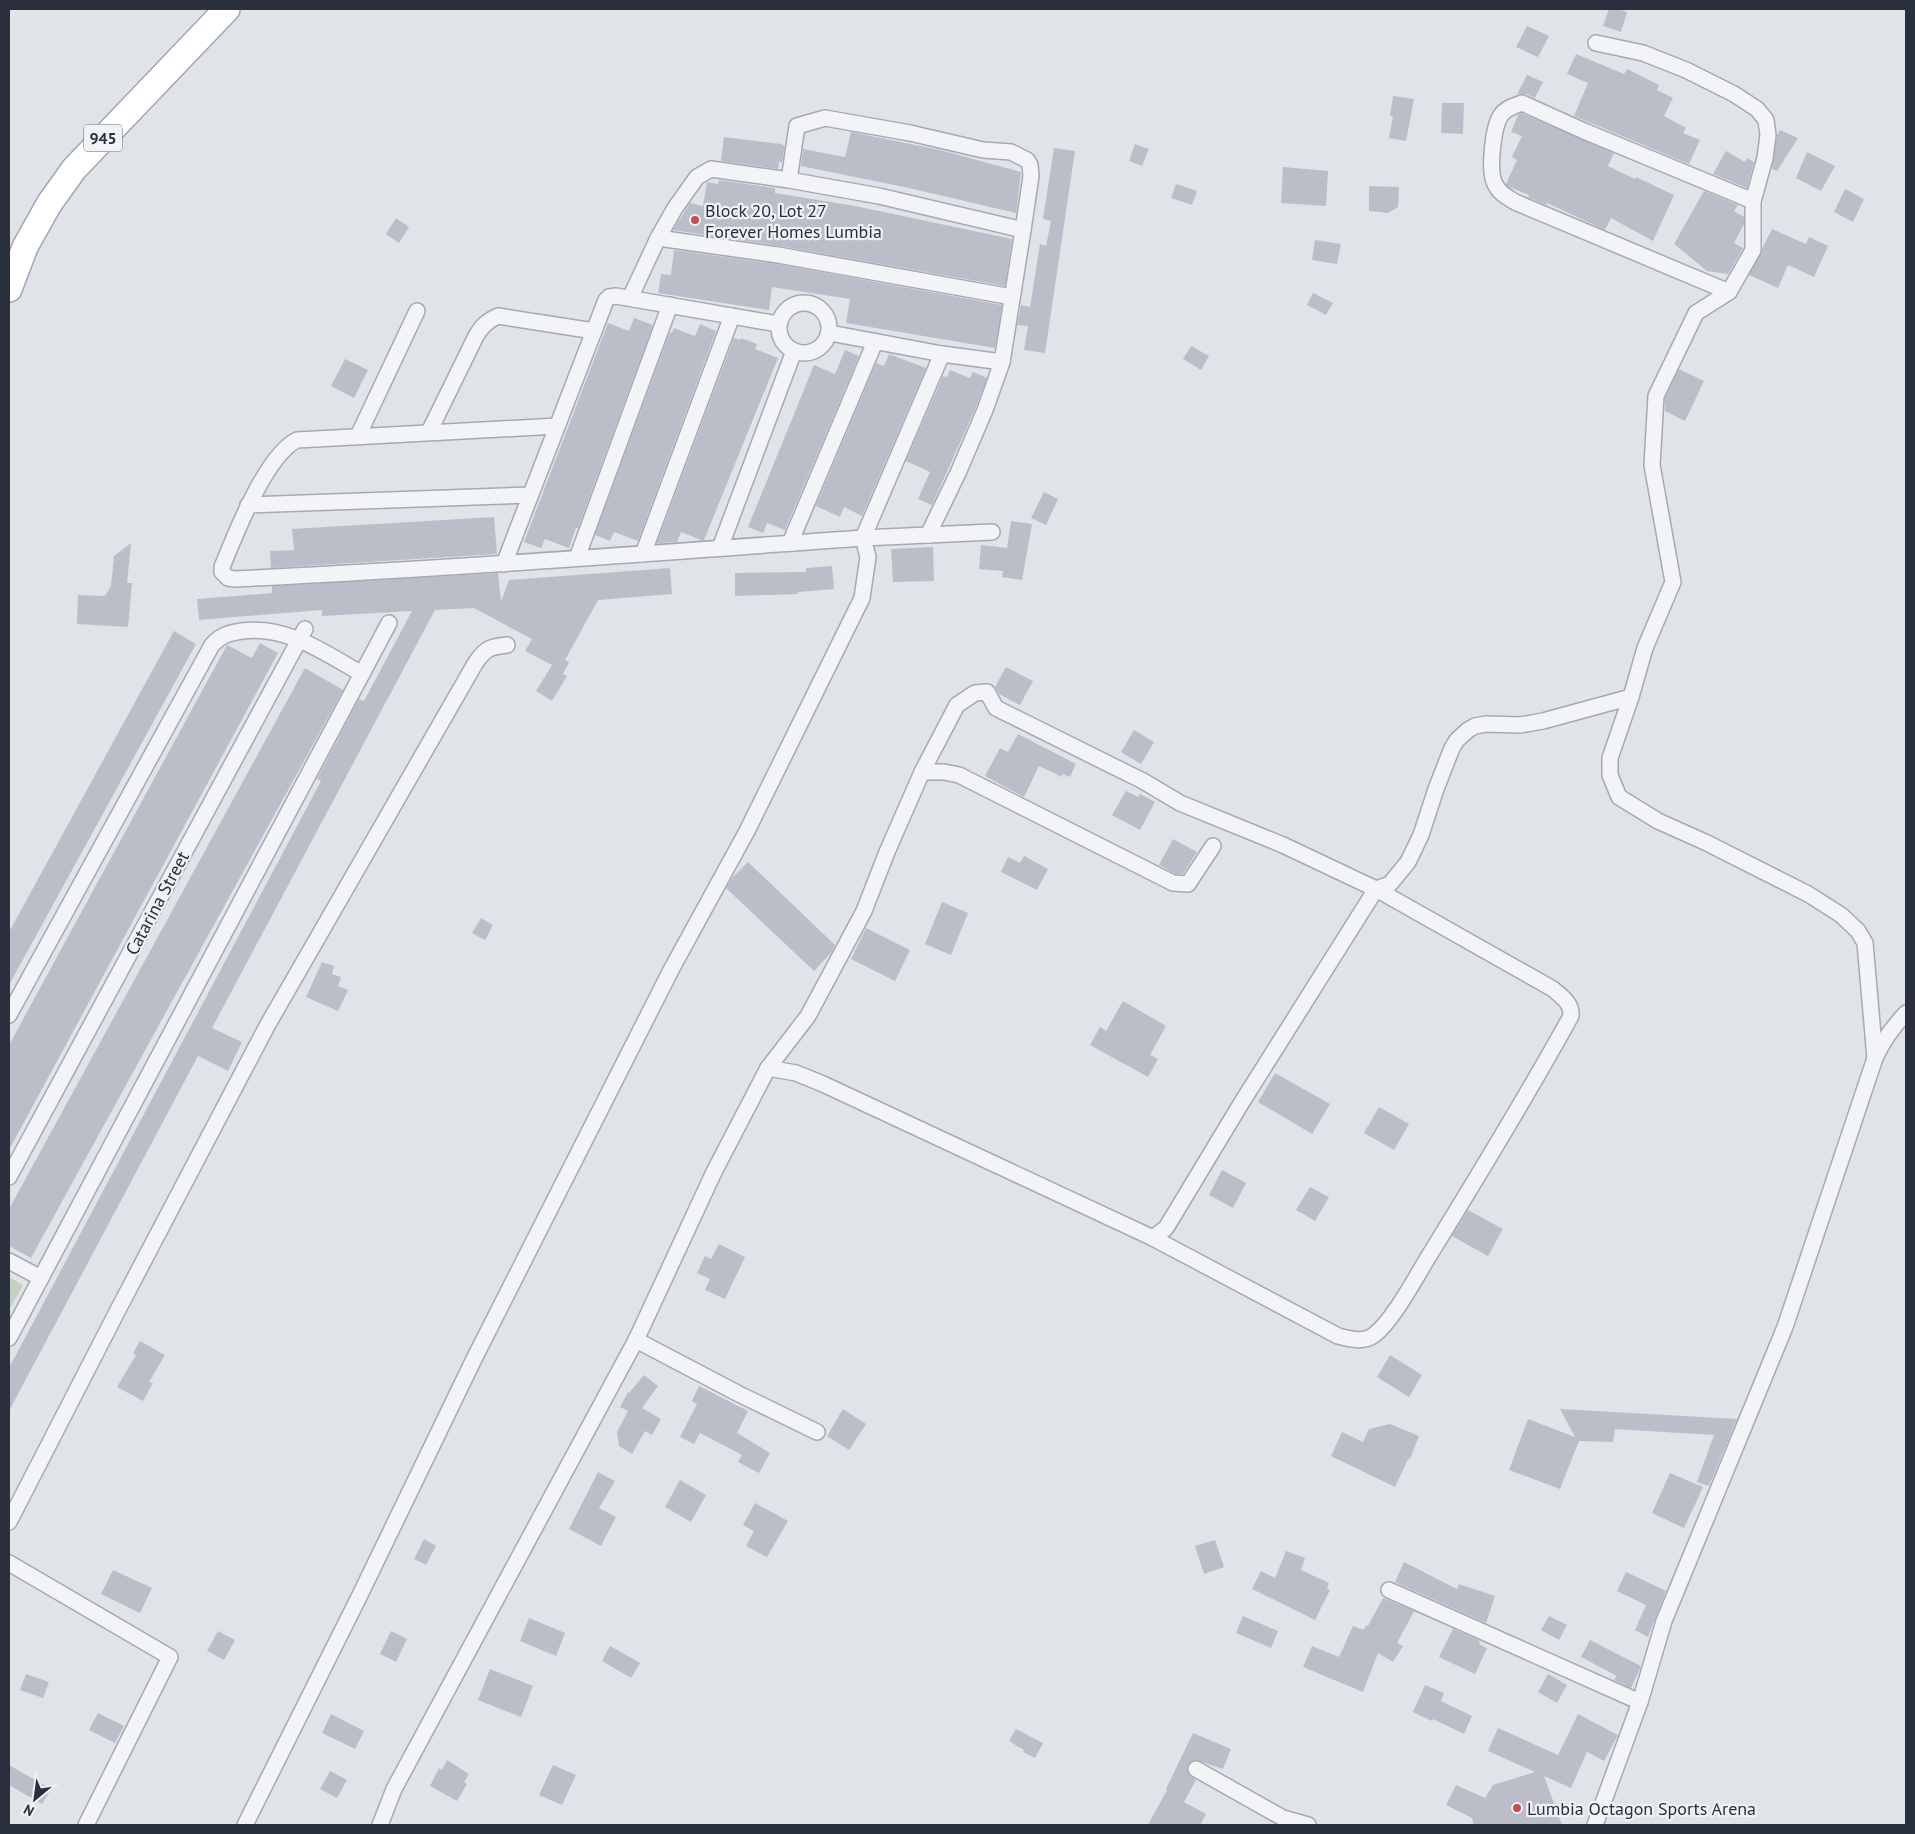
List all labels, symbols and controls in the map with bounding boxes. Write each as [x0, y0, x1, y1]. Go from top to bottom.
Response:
road number: 945 [84, 125, 122, 152]
place label: Block 20, Lot 27 Forever Homes Lumbia [705, 199, 882, 243]
marker: Block 20, Lot 27 Forever Homes Lumbia [689, 214, 701, 226]
street label: Catarina Street [120, 847, 194, 959]
north arrow [10, 1774, 60, 1824]
place label: Lumbia Octagon Sports Arena [1527, 1797, 1756, 1820]
text: N [20, 1800, 37, 1820]
marker: Lumbia Octagon Sports Arena [1511, 1802, 1523, 1814]

